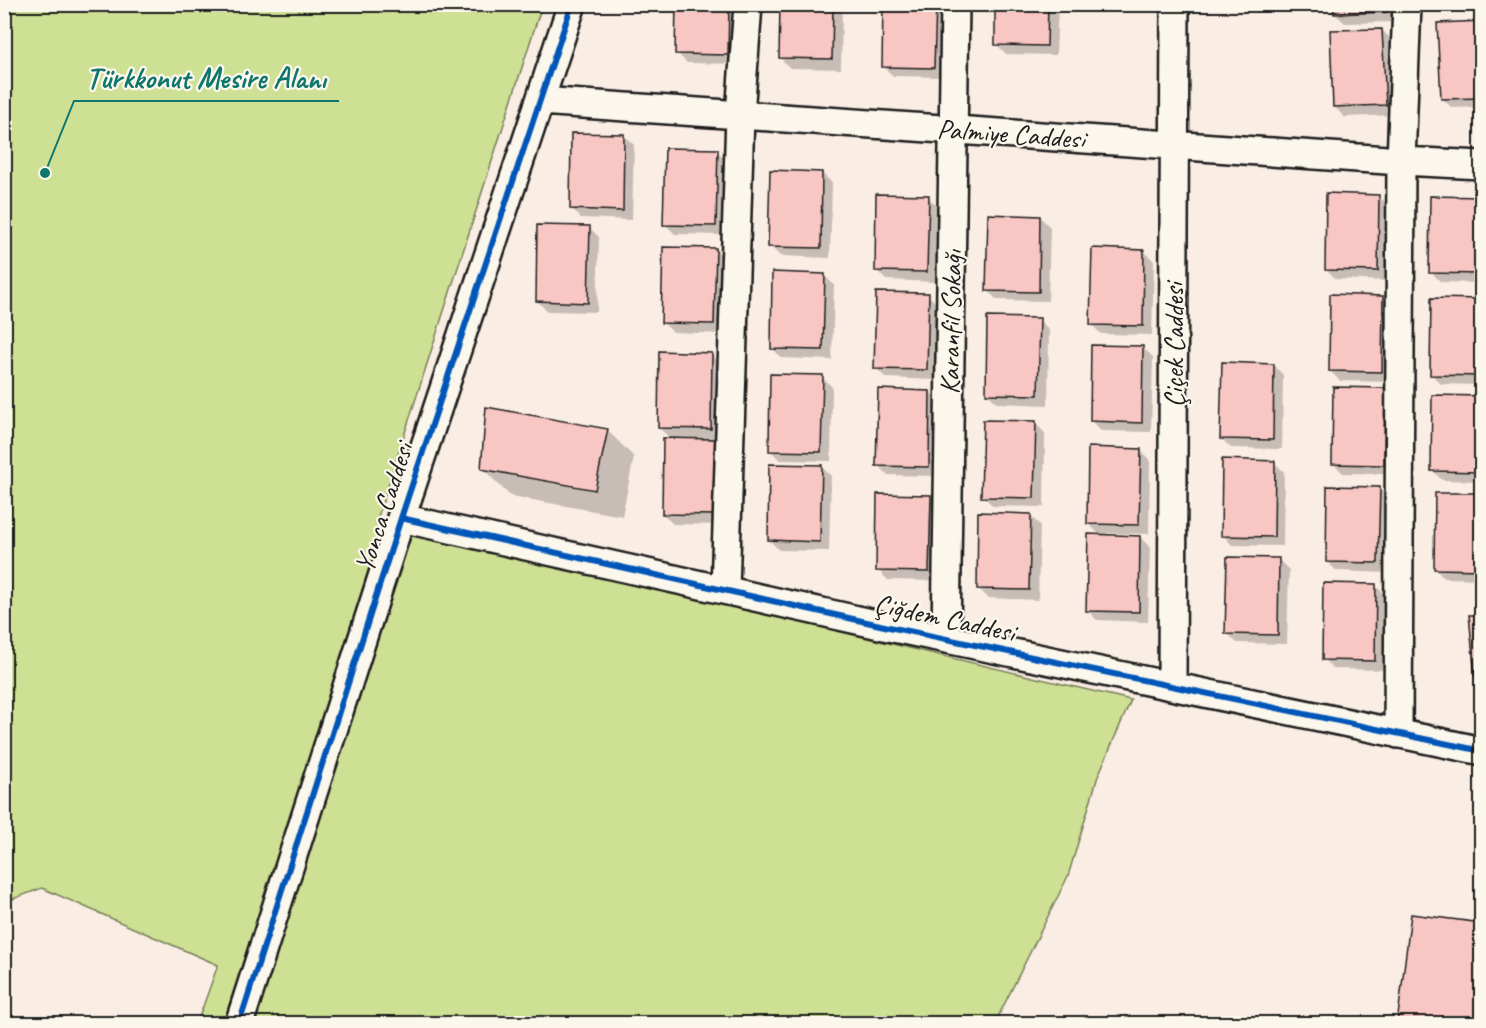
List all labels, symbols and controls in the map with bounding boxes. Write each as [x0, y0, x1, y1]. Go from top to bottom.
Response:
callout: Türkkonut Mesire Alanı [74, 53, 339, 101]
text: Türkkonut Mesire Alanı [86, 59, 328, 97]
street label: Palmiye Caddesi [936, 111, 1090, 156]
street label: Karanfil Sokağı [932, 248, 969, 395]
street label: Çiçek Caddesi [1156, 279, 1192, 408]
street label: Yonca Caddesi [346, 435, 422, 576]
street label: Çiğdem Caddesi [871, 586, 1022, 651]

